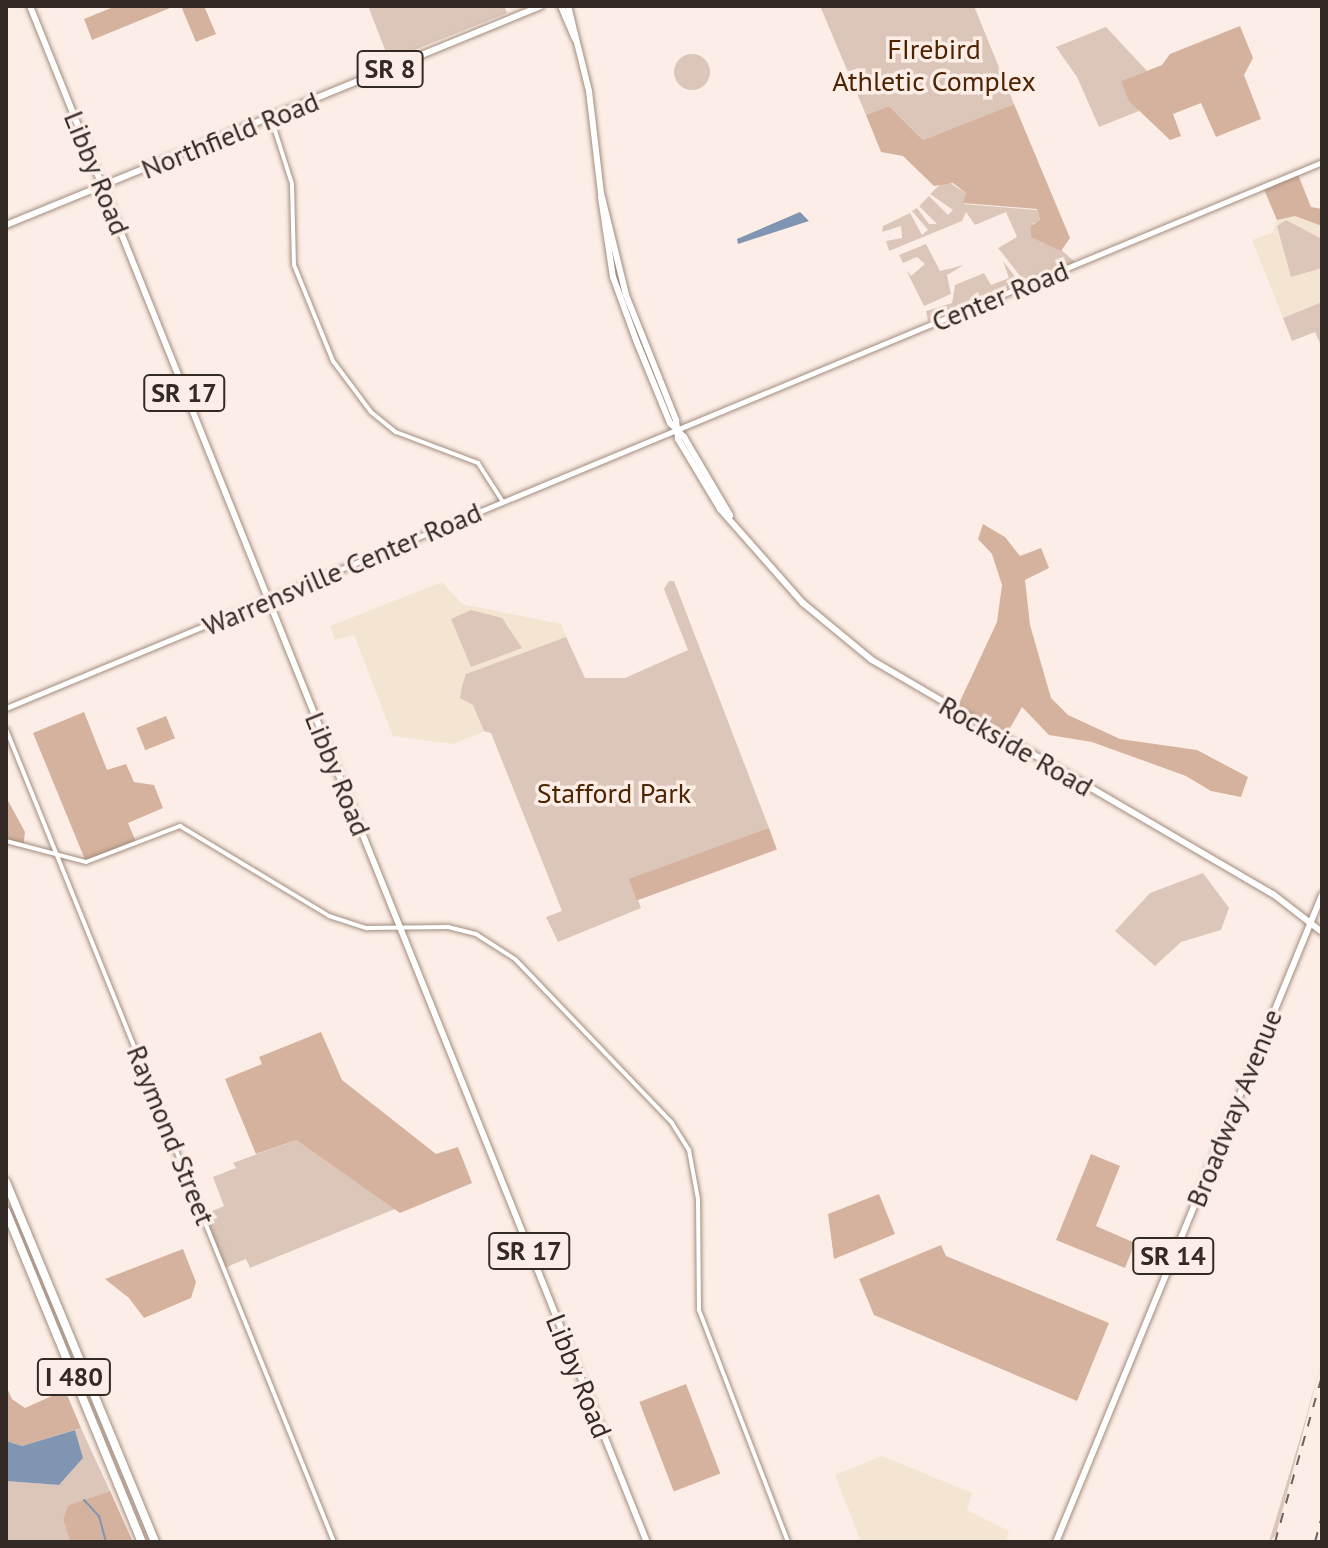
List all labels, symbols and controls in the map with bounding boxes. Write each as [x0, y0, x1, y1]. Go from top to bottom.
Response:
park label: FIrebird Athletic Complex [832, 32, 1036, 98]
road number: SR 8 [356, 47, 424, 91]
street label: Northfield Road [136, 84, 324, 186]
street label: Libby Road [57, 106, 137, 240]
street label: Center Road [927, 253, 1073, 339]
road number: SR 17 [142, 371, 226, 415]
street label: Warrensville Center Road [198, 495, 486, 643]
street label: Rockside Road [933, 689, 1099, 803]
street label: Libby Road [298, 707, 378, 841]
park label: Stafford Park [537, 776, 691, 810]
street label: Broadway Avenue [1179, 1003, 1289, 1213]
street label: Raymond Street [120, 1040, 222, 1230]
road number: SR 17 [487, 1229, 571, 1273]
road number: SR 14 [1131, 1234, 1215, 1278]
street label: Libby Road [539, 1309, 619, 1443]
road number: I 480 [36, 1355, 112, 1399]

